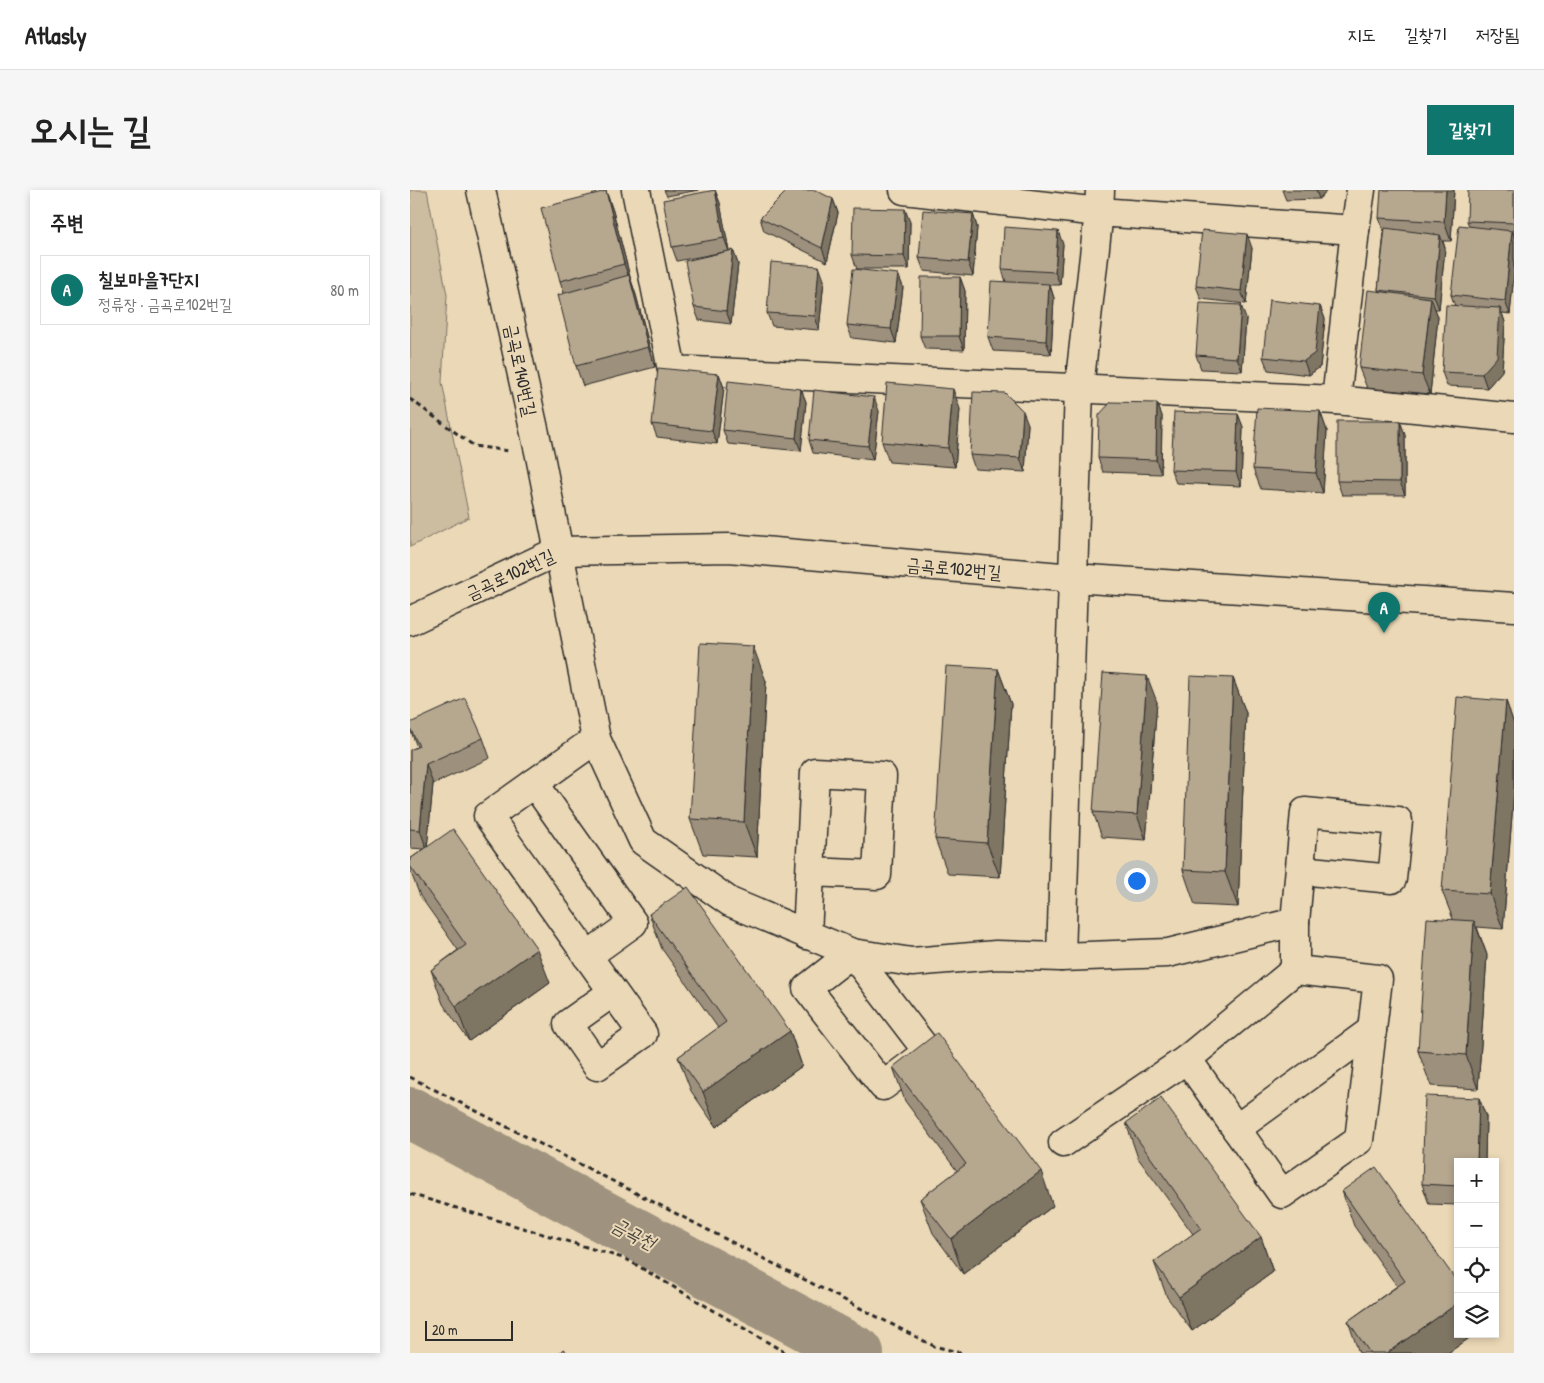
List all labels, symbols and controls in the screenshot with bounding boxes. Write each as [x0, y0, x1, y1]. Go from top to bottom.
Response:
text: Atlasly [25, 19, 87, 51]
text: 지도 [1347, 22, 1376, 47]
text: 길찾기 [1404, 22, 1448, 47]
text: 저장됨 [1476, 22, 1519, 47]
button: 길찾기 [1427, 105, 1514, 155]
text: 오시는 길 [30, 106, 151, 153]
text: 주변 [50, 208, 84, 237]
text: 칠보마을7단지 [98, 266, 199, 292]
text: A [63, 279, 71, 301]
text: 80 m [330, 279, 359, 301]
text: 정류장 · 금곡로102번길 [98, 293, 232, 315]
street label: 금곡로140번길 [499, 322, 543, 419]
street label: 금곡로102번길 [461, 542, 559, 605]
street label: 금곡로102번길 [905, 551, 1003, 585]
pin: A [1368, 592, 1400, 633]
your location [1124, 868, 1150, 894]
map controls [1454, 1158, 1499, 1338]
button: + [1454, 1158, 1499, 1203]
button: − [1454, 1203, 1499, 1248]
water label: 금곡천 [608, 1211, 662, 1256]
button: locate [1454, 1248, 1499, 1293]
button: layers [1454, 1293, 1499, 1338]
scale bar [425, 1318, 512, 1341]
text: 20 m [432, 1320, 458, 1339]

